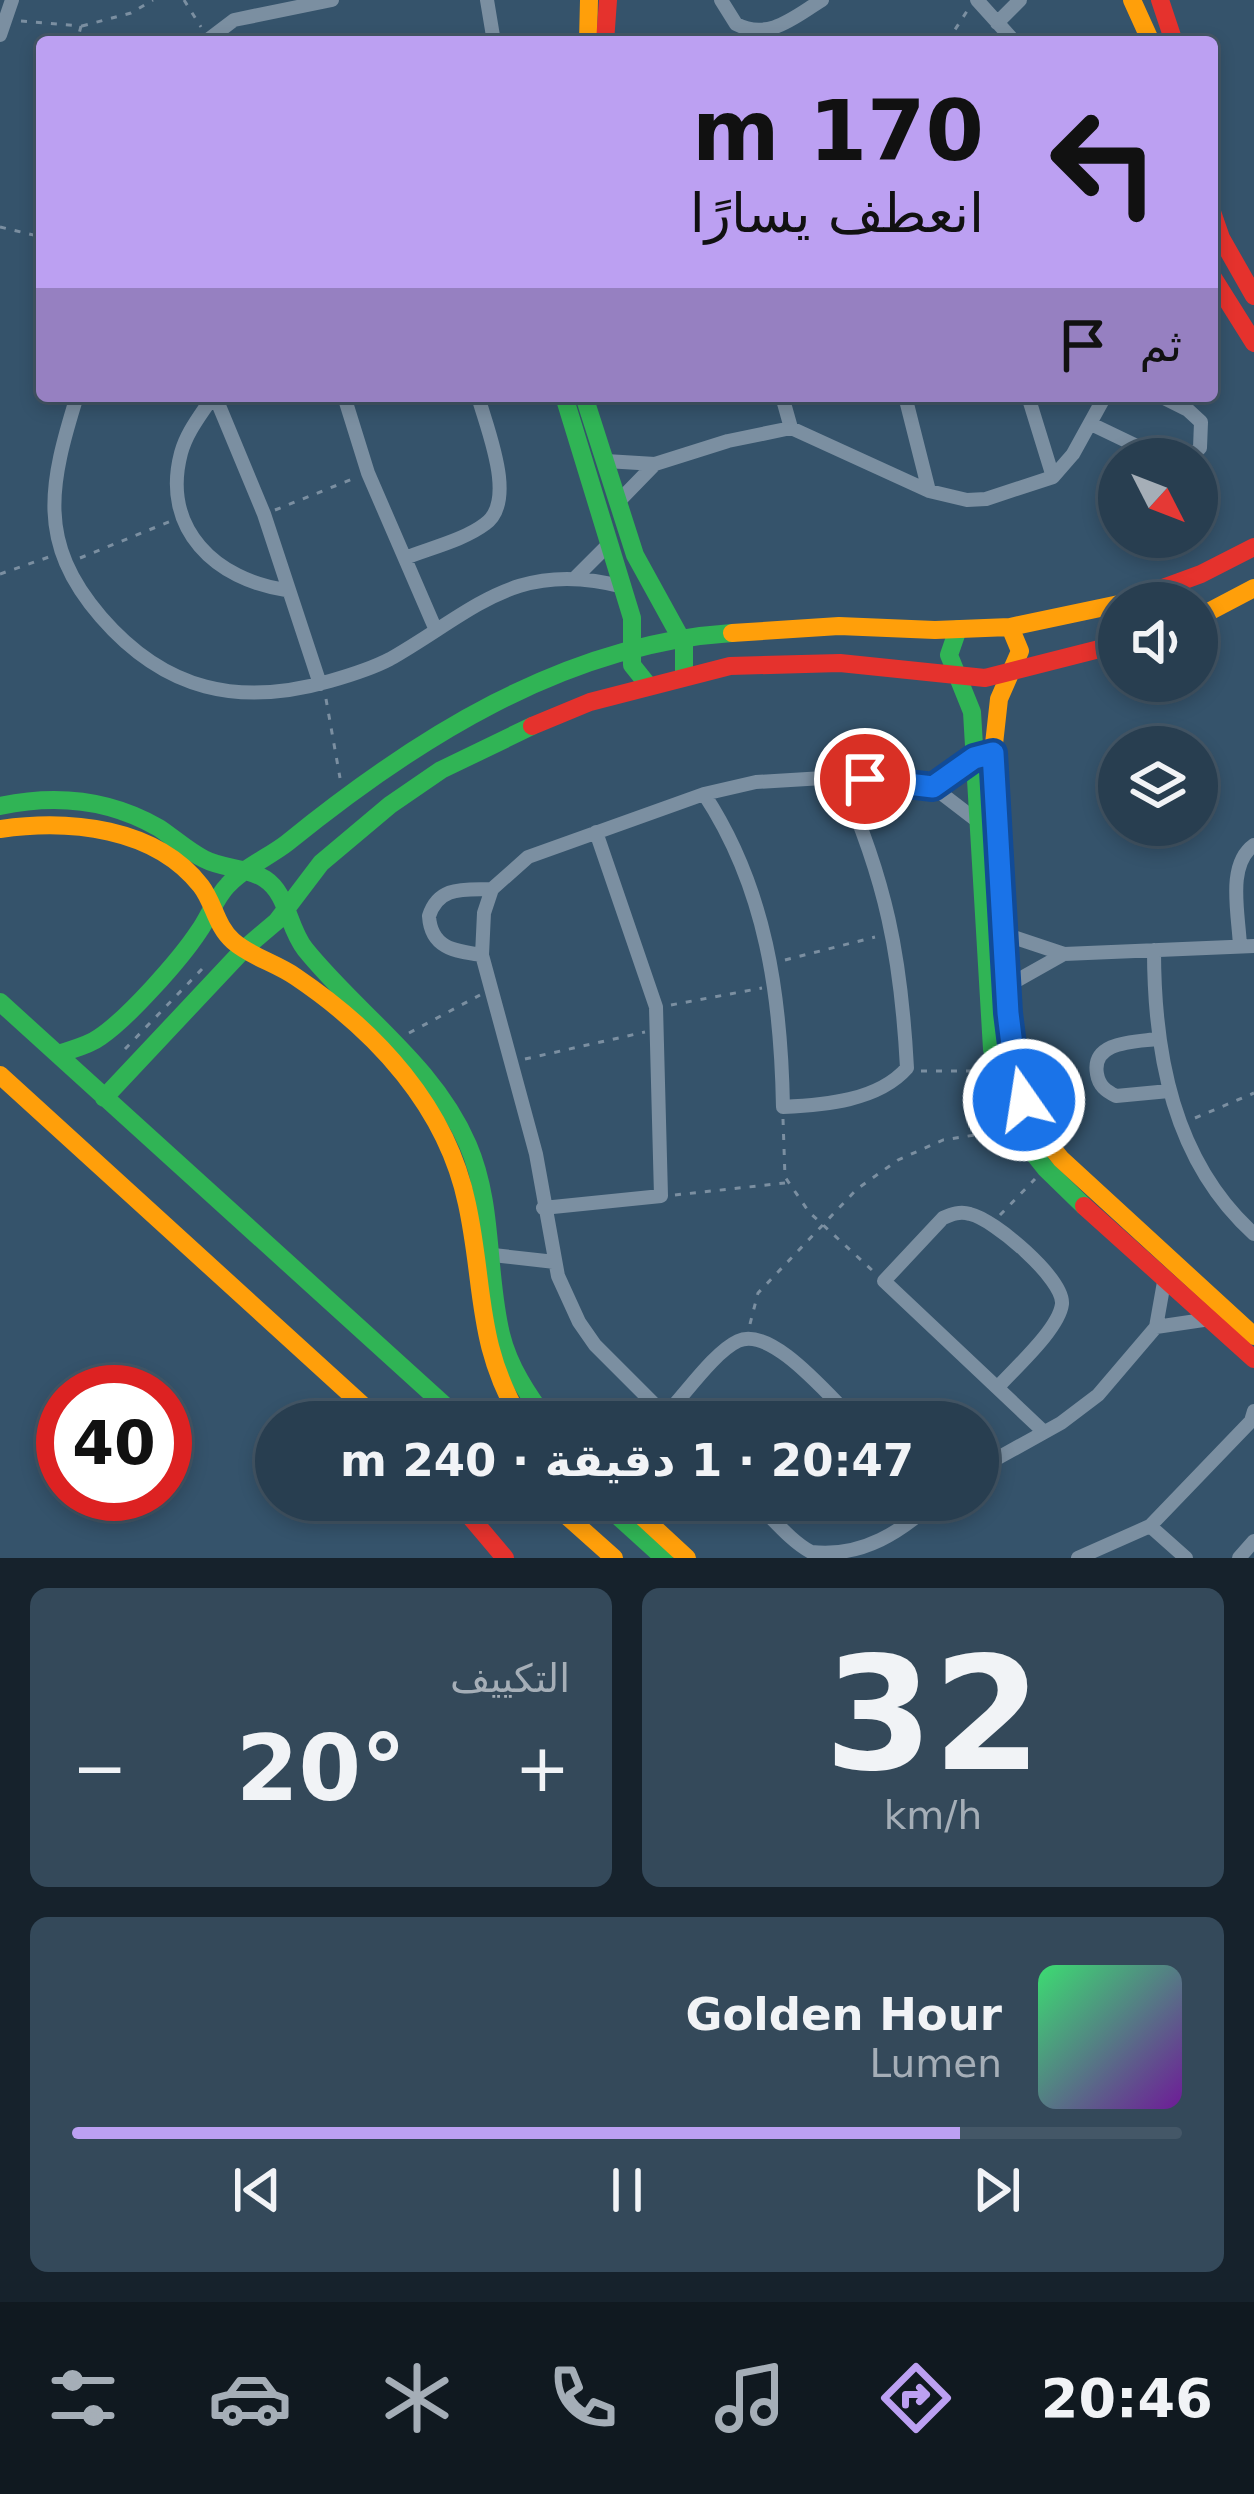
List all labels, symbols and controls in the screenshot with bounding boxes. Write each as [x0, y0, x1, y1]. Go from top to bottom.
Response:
text: 170 m [692, 82, 984, 180]
icon: left [1026, 84, 1182, 240]
text: انعطف يسارًا [690, 182, 984, 245]
icon: arrive [1050, 312, 1116, 378]
text: ثم [1140, 319, 1182, 372]
north arrow [1098, 438, 1218, 558]
map controls [1098, 438, 1218, 846]
button: sound [1098, 582, 1218, 702]
button: layers [1098, 726, 1218, 846]
pin [814, 728, 916, 830]
icon: arrive [832, 746, 898, 812]
position arrow [961, 1037, 1087, 1163]
speed limit sign: 40 [36, 1365, 192, 1521]
text: 20:47 · 1 دقيقة · 240 m [340, 1434, 914, 1487]
text: 32 [824, 1624, 1042, 1806]
text: التكييف [450, 1656, 570, 1701]
text: 20° [236, 1716, 406, 1821]
text: − [72, 1730, 127, 1807]
text: + [515, 1730, 570, 1807]
text: km/h [884, 1793, 982, 1838]
text: Golden Hour [685, 1988, 1002, 2041]
text: Lumen [870, 2041, 1002, 2086]
icon: previous [224, 2157, 290, 2223]
icon: pause [594, 2157, 660, 2223]
icon: next [964, 2157, 1030, 2223]
icon: filters [41, 2356, 125, 2440]
icon: car [208, 2356, 292, 2440]
icon: climate [375, 2356, 459, 2440]
icon: phone [541, 2356, 625, 2440]
icon: music [708, 2356, 792, 2440]
icon: directions [874, 2356, 958, 2440]
text: 20:46 [1041, 2367, 1213, 2430]

